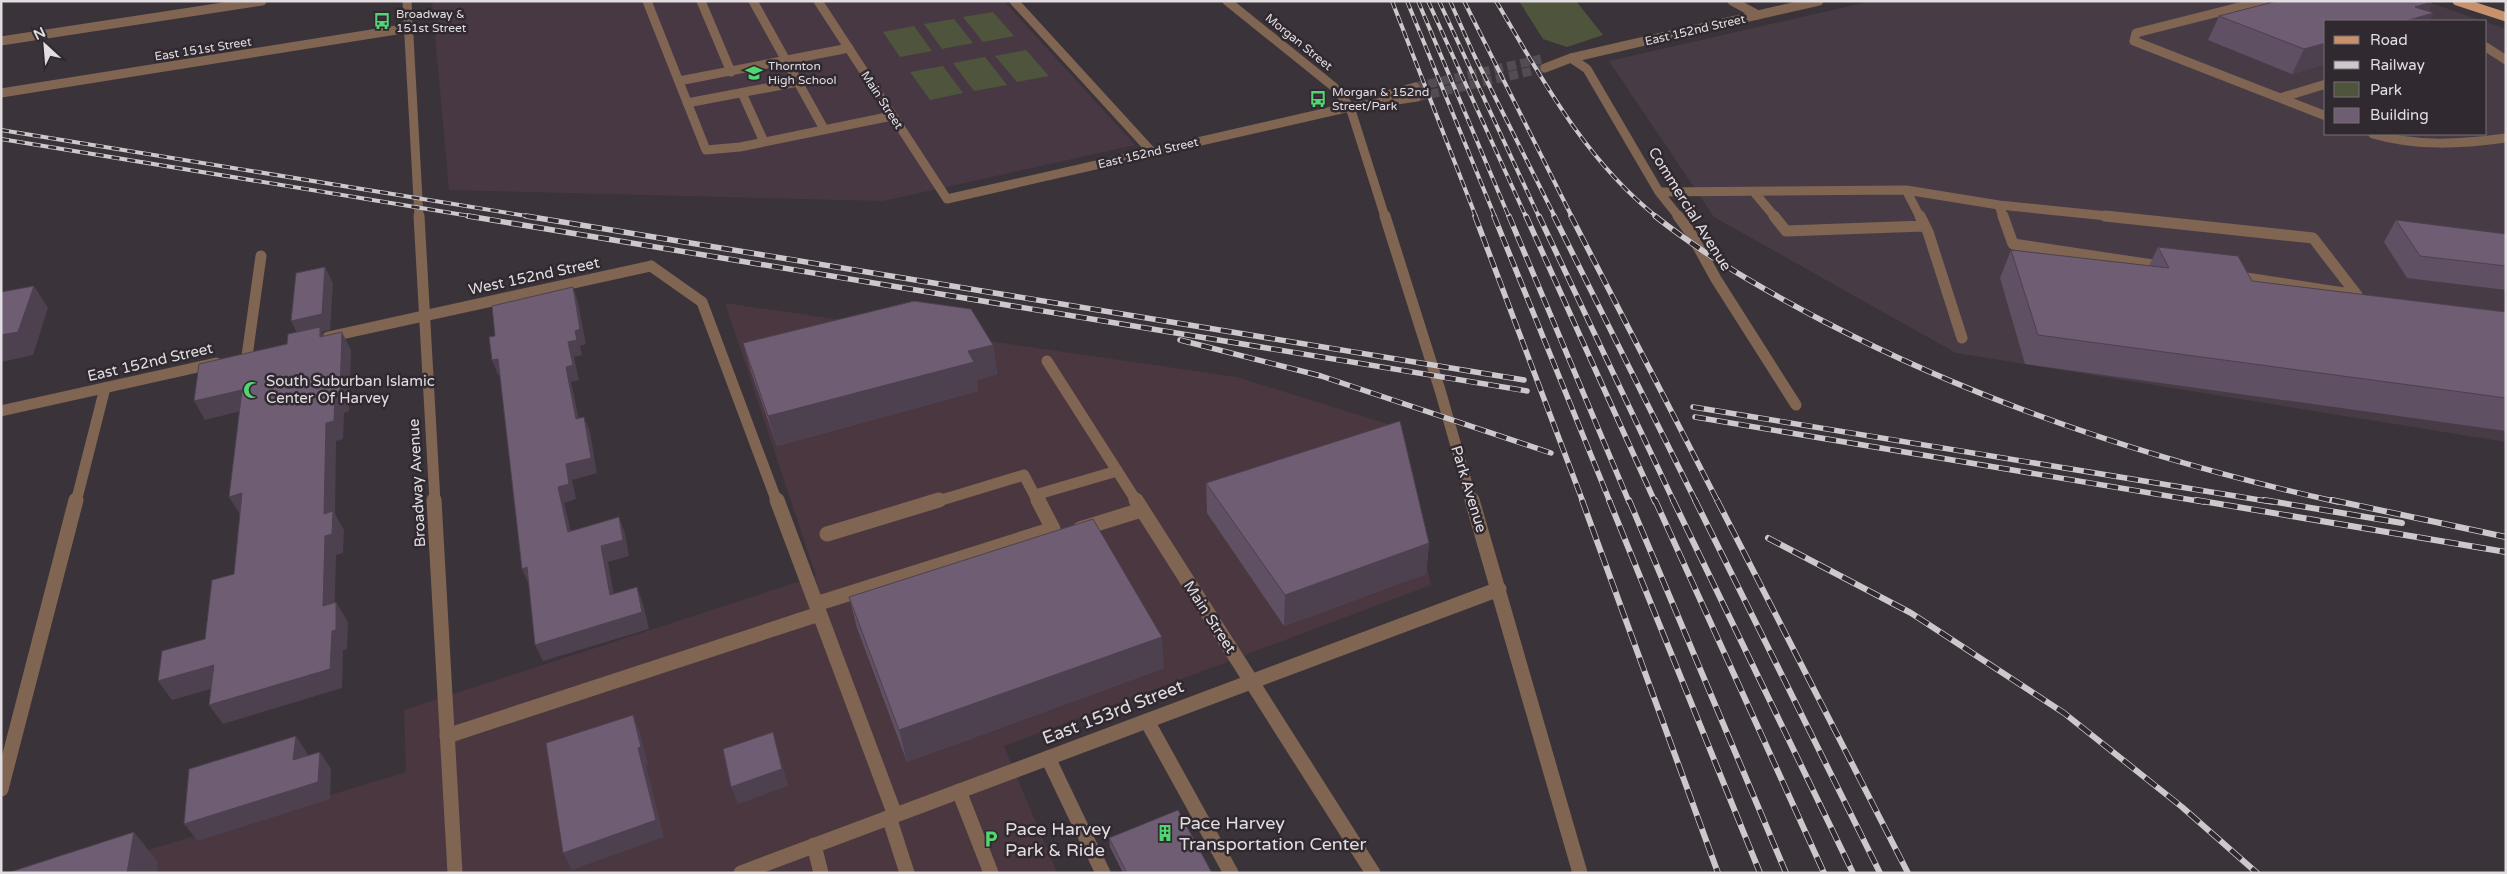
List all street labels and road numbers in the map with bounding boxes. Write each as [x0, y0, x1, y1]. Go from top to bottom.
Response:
street label: Morgan Street [1263, 11, 1336, 74]
street label: East 152nd Street [1643, 12, 1747, 48]
street label: East 151st Street [153, 34, 253, 64]
street label: Main Street [858, 68, 906, 132]
street label: East 152nd Street [1096, 135, 1200, 171]
street label: Commercial Avenue [1645, 144, 1735, 274]
street label: West 152nd Street [467, 253, 601, 299]
street label: East 152nd Street [85, 339, 215, 385]
street label: Broadway Avenue [405, 418, 429, 548]
street label: Park Avenue [1447, 444, 1491, 534]
street label: Main Street [1180, 577, 1240, 657]
street label: East 153rd Street [1039, 675, 1187, 749]

